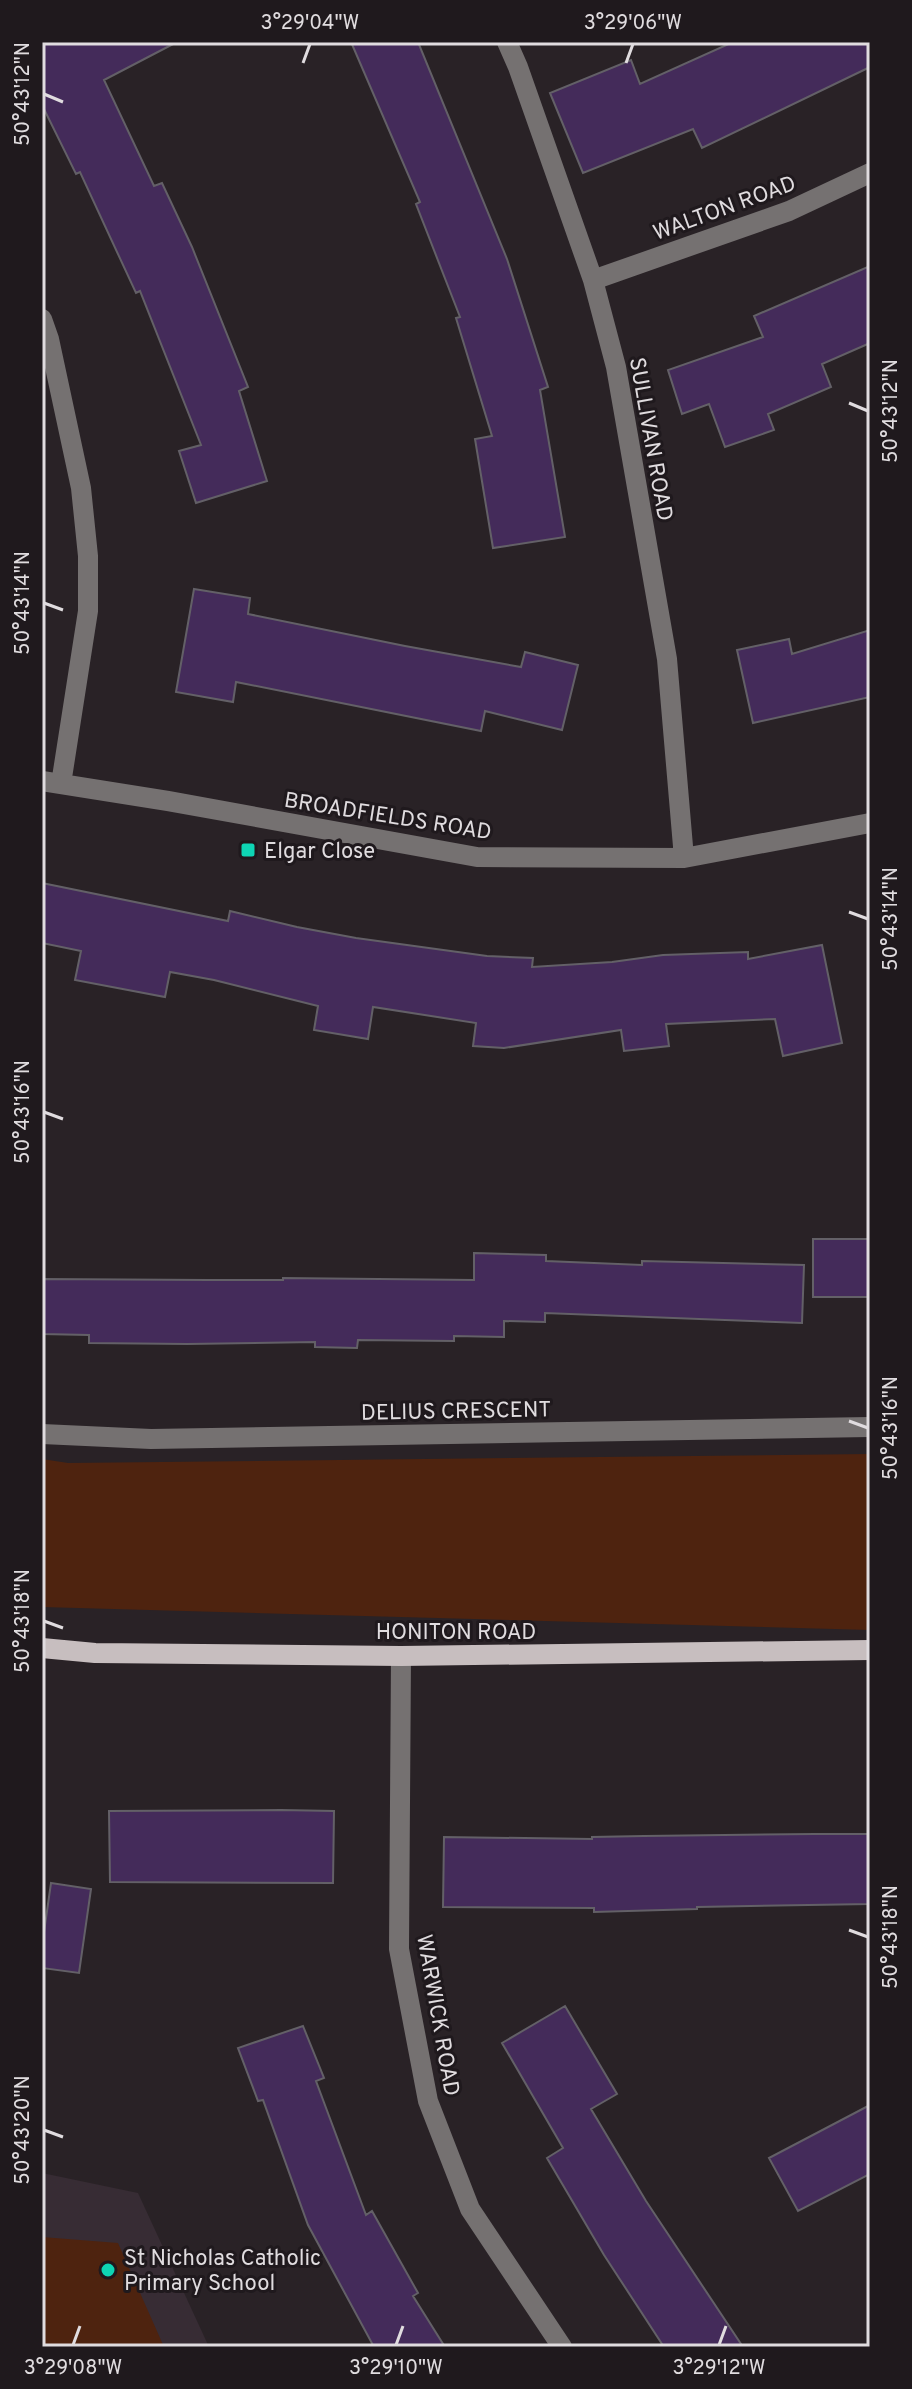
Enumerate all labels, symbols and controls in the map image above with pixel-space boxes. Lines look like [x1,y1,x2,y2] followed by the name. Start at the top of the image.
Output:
[261,11,359,37] text: 3°29'04"W
[584,11,682,37] text: 3°29'06"W
[11,42,37,146] text: 50°43'12"N
[650,171,800,248] street label: WALTON ROAD
[622,355,677,523] street label: SULLIVAN ROAD
[879,359,905,463] text: 50°43'12"N
[11,551,37,655] text: 50°43'14"N
[282,788,493,847] street label: BROADFIELDS ROAD
[264,839,375,866] place label: Elgar Close
[239,841,257,859] marker: Elgar Close
[879,867,905,971] text: 50°43'14"N
[11,1060,37,1164] text: 50°43'16"N
[879,1376,905,1480] text: 50°43'16"N
[361,1397,551,1428] street label: DELIUS CRESCENT
[11,1569,37,1673] text: 50°43'18"N
[376,1620,536,1647] street label: HONITON ROAD
[879,1885,905,1989] text: 50°43'18"N
[409,1932,464,2098] street label: WARWICK ROAD
[11,2075,37,2185] text: 50°43'20"N
[124,2246,321,2298] place label: St Nicholas Catholic Primary School
[99,2261,117,2279] marker: St Nicholas Catholic Primary School
[24,2356,122,2382] text: 3°29'08"W
[349,2356,443,2382] text: 3°29'10"W
[672,2356,766,2382] text: 3°29'12"W

